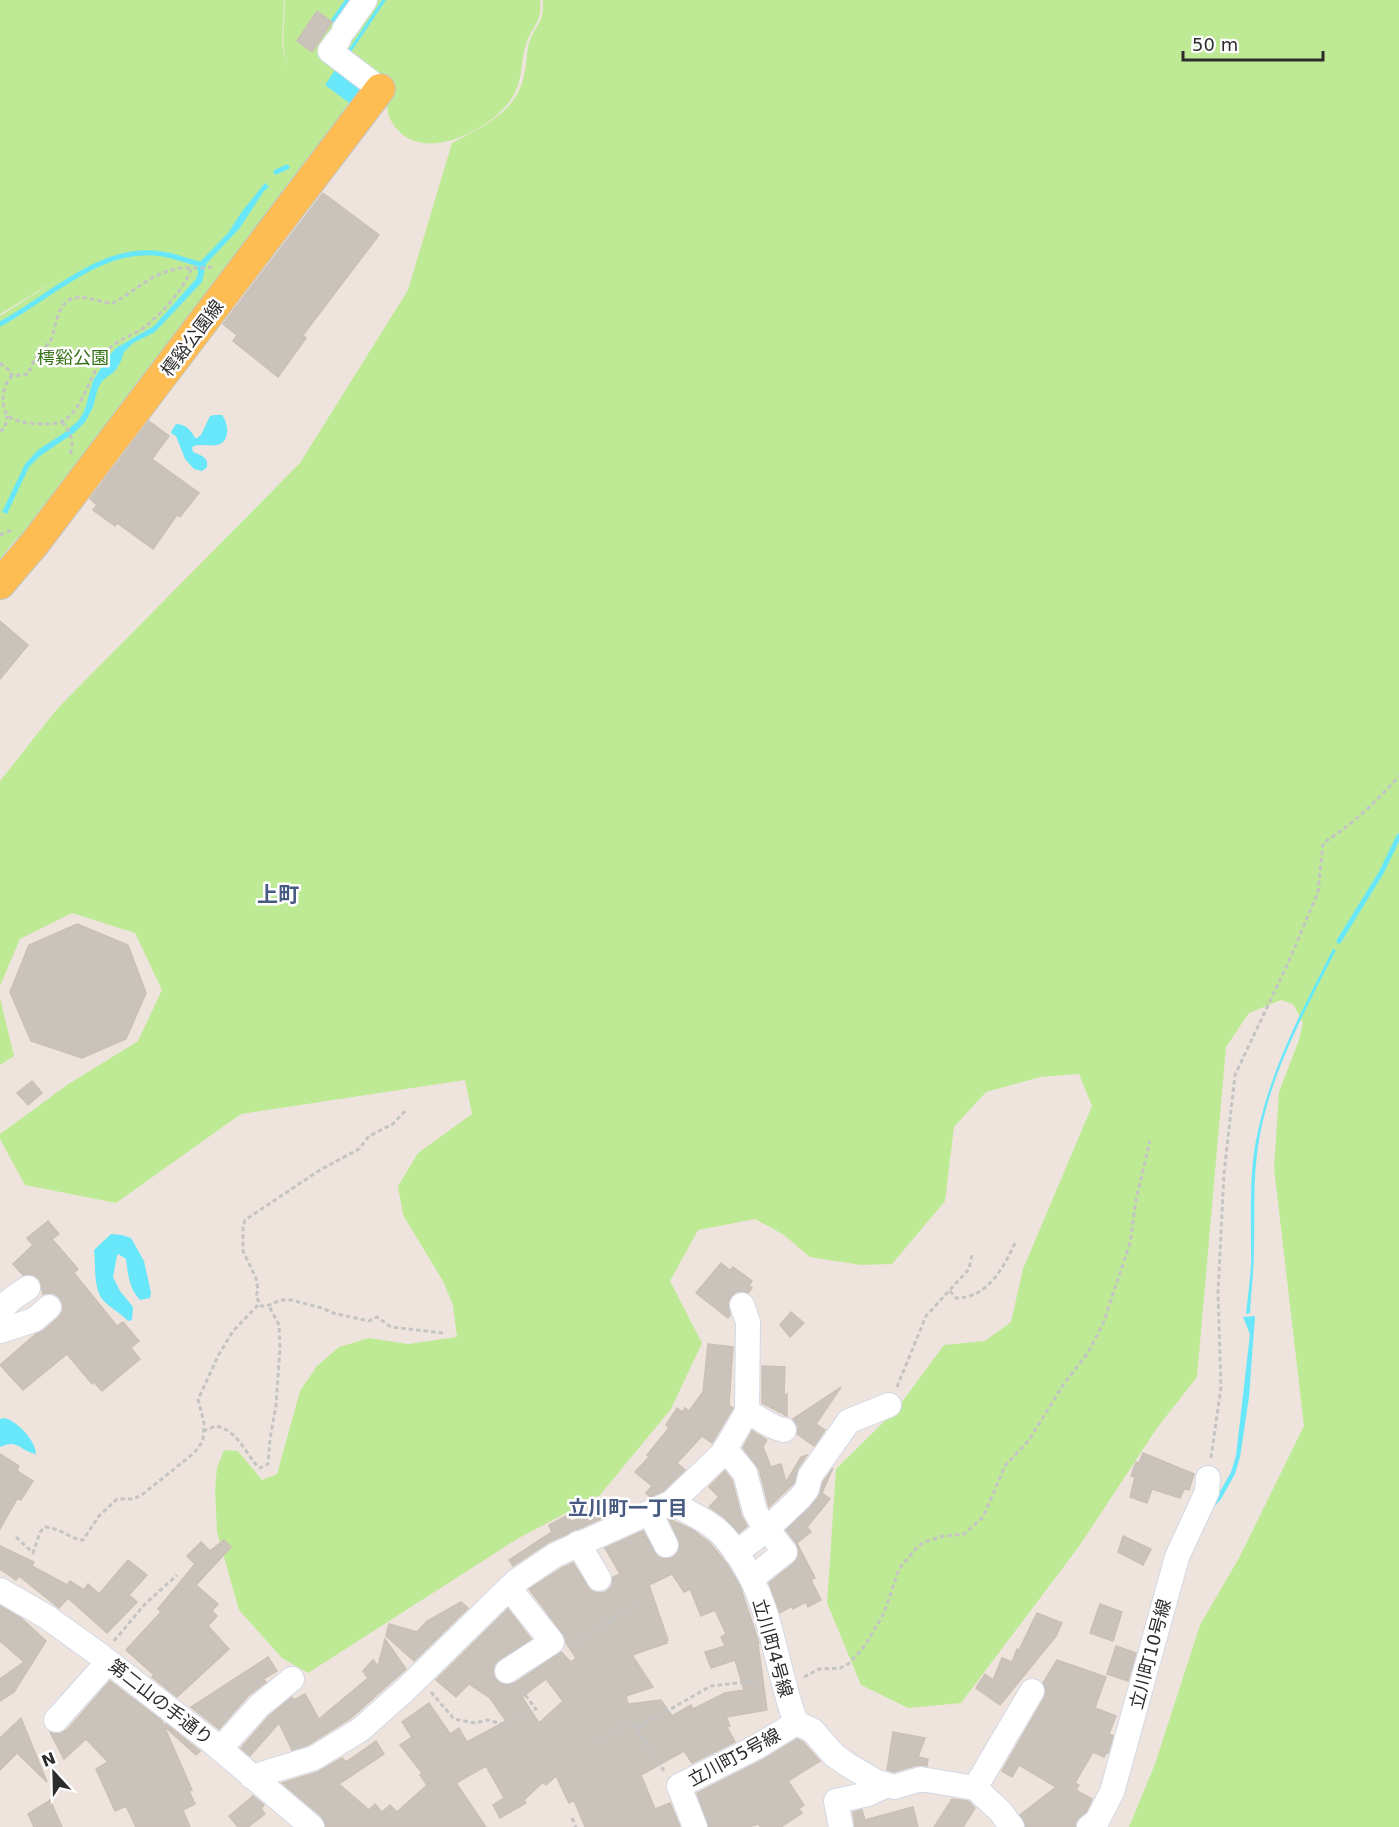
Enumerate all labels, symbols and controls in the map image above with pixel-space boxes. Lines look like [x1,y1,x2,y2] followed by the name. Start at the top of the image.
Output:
[1183,24,1322,62] scale bar
[1192,34,1238,55] text: 50 m
[157,296,227,380] street label: 樗谿公園線
[37,347,109,368] park label: 樗谿公園
[257,883,299,907] district label: 上町
[568,1496,688,1520] district label: 立川町一丁目
[749,1596,797,1700] street label: 立川町4号線
[1125,1597,1175,1711] street label: 立川町10号線
[105,1655,217,1749] street label: 第二山の手通り
[684,1724,784,1790] street label: 立川町5号線
[24,1743,84,1803] north arrow
[39,1748,58,1771] text: N

